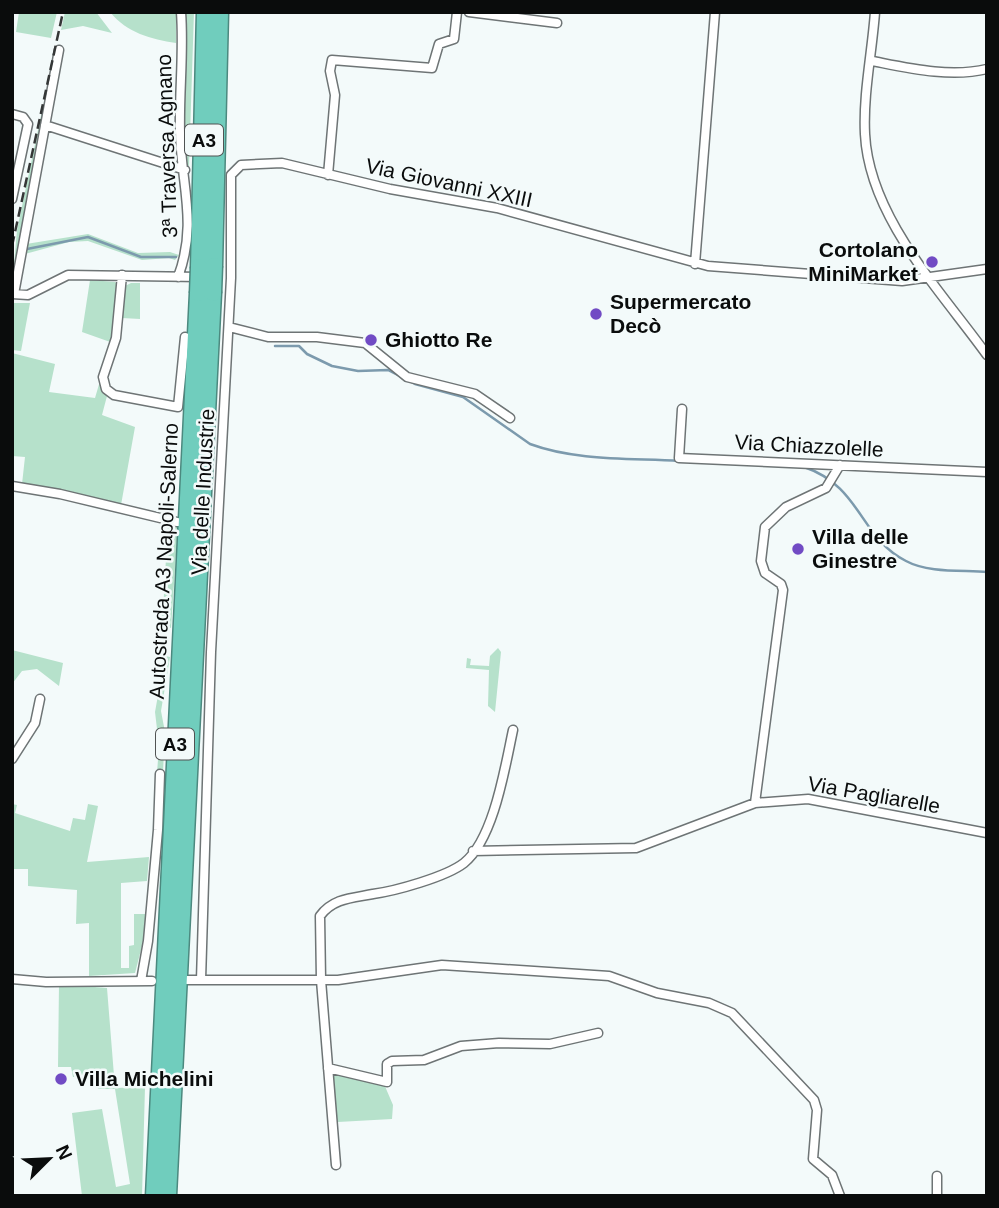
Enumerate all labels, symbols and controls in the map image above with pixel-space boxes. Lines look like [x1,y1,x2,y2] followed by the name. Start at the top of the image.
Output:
[152,54,181,238] street label: 3ª Traversa Agnano
[185,124,223,156] road number: A3
[364,154,535,211] street label: Via Giovanni XXIII
[808,238,918,285] place label: Cortolano MiniMarket
[924,254,940,270] marker: Cortolano MiniMarket
[610,290,751,337] place label: Supermercato Decò
[588,306,604,322] marker: Supermercato Decò
[385,328,492,351] place label: Ghiotto Re
[363,332,379,348] marker: Ghiotto Re
[187,408,218,576] street label: Via delle Industrie
[145,422,182,700] street label: Autostrada A3 Napoli-Salerno
[734,430,884,461] street label: Via Chiazzolelle
[812,525,909,572] place label: Villa delle Ginestre
[790,541,806,557] marker: Villa delle Ginestre
[156,729,194,760] road number: A3
[806,772,942,817] street label: Via Pagliarelle
[75,1067,214,1090] place label: Villa Michelini
[53,1071,69,1087] marker: Villa Michelini
[14,1124,84,1194] north arrow
[52,1142,76,1163] text: N

